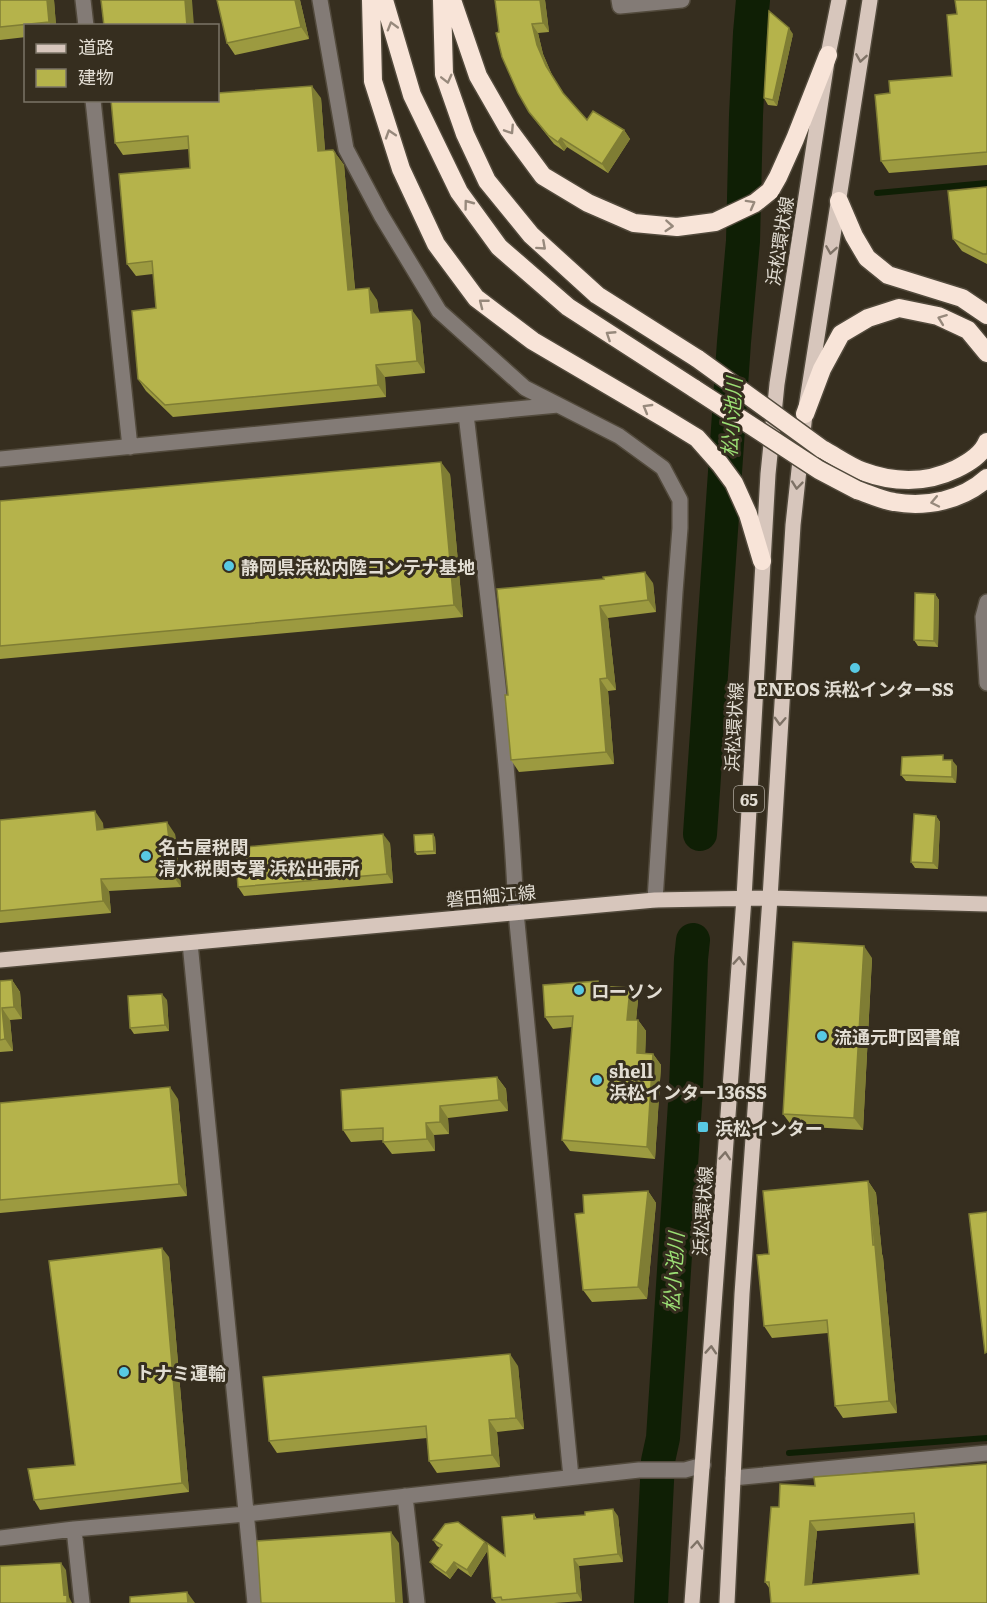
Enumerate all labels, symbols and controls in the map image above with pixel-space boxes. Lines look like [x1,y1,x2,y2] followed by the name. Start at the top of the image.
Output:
[387,21,399,32] one-way arrow
[24,24,219,102] legend
[78,33,114,60] text: 道路
[856,53,868,62] one-way arrow
[78,63,114,90] text: 建物
[439,74,452,84] one-way arrow
[502,123,513,134] one-way arrow
[385,129,397,140] one-way arrow
[759,194,799,288] street label: 浜松環状線
[464,200,475,211] one-way arrow
[745,200,755,211] one-way arrow
[665,219,674,232] one-way arrow
[535,239,546,250] one-way arrow
[826,246,838,255] one-way arrow
[479,300,490,311] one-way arrow
[937,314,948,326] one-way arrow
[606,331,617,342] one-way arrow
[712,374,748,458] water label: 松小池川
[643,403,653,415] one-way arrow
[792,480,804,490] one-way arrow
[930,495,940,508] one-way arrow
[241,553,475,580] place label: 静岡県浜松内陸コンテナ基地
[222,559,236,573] marker: 静岡県浜松内陸コンテナ基地
[848,661,862,675] marker: ENEOS 浜松インターSS
[756,675,954,702] place label: ENEOS 浜松インターSS
[717,681,749,773] street label: 浜松環状線
[774,717,787,726] one-way arrow
[734,786,764,812] road number: 65
[158,833,360,881] place label: 名古屋税関 清水税関支署 浜松出張所
[139,849,153,863] marker: 名古屋税関 清水税関支署 浜松出張所
[445,878,537,912] street label: 磐田細江線
[732,957,745,966] one-way arrow
[591,977,663,1004] place label: ローソン
[572,983,586,997] marker: ローソン
[834,1023,960,1050] place label: 流通元町図書館
[815,1029,829,1043] marker: 流通元町図書館
[609,1057,767,1105] place label: shell 浜松インター136SS
[590,1073,604,1087] marker: shell 浜松インター136SS
[715,1114,823,1141] place label: 浜松インター
[696,1120,710,1134] marker: 浜松インター
[718,1151,731,1160] one-way arrow
[685,1165,719,1257] street label: 浜松環状線
[654,1229,690,1313] water label: 松小池川
[704,1346,717,1355] one-way arrow
[136,1359,226,1386] place label: トナミ運輸
[117,1365,131,1379] marker: トナミ運輸
[690,1540,703,1549] one-way arrow

